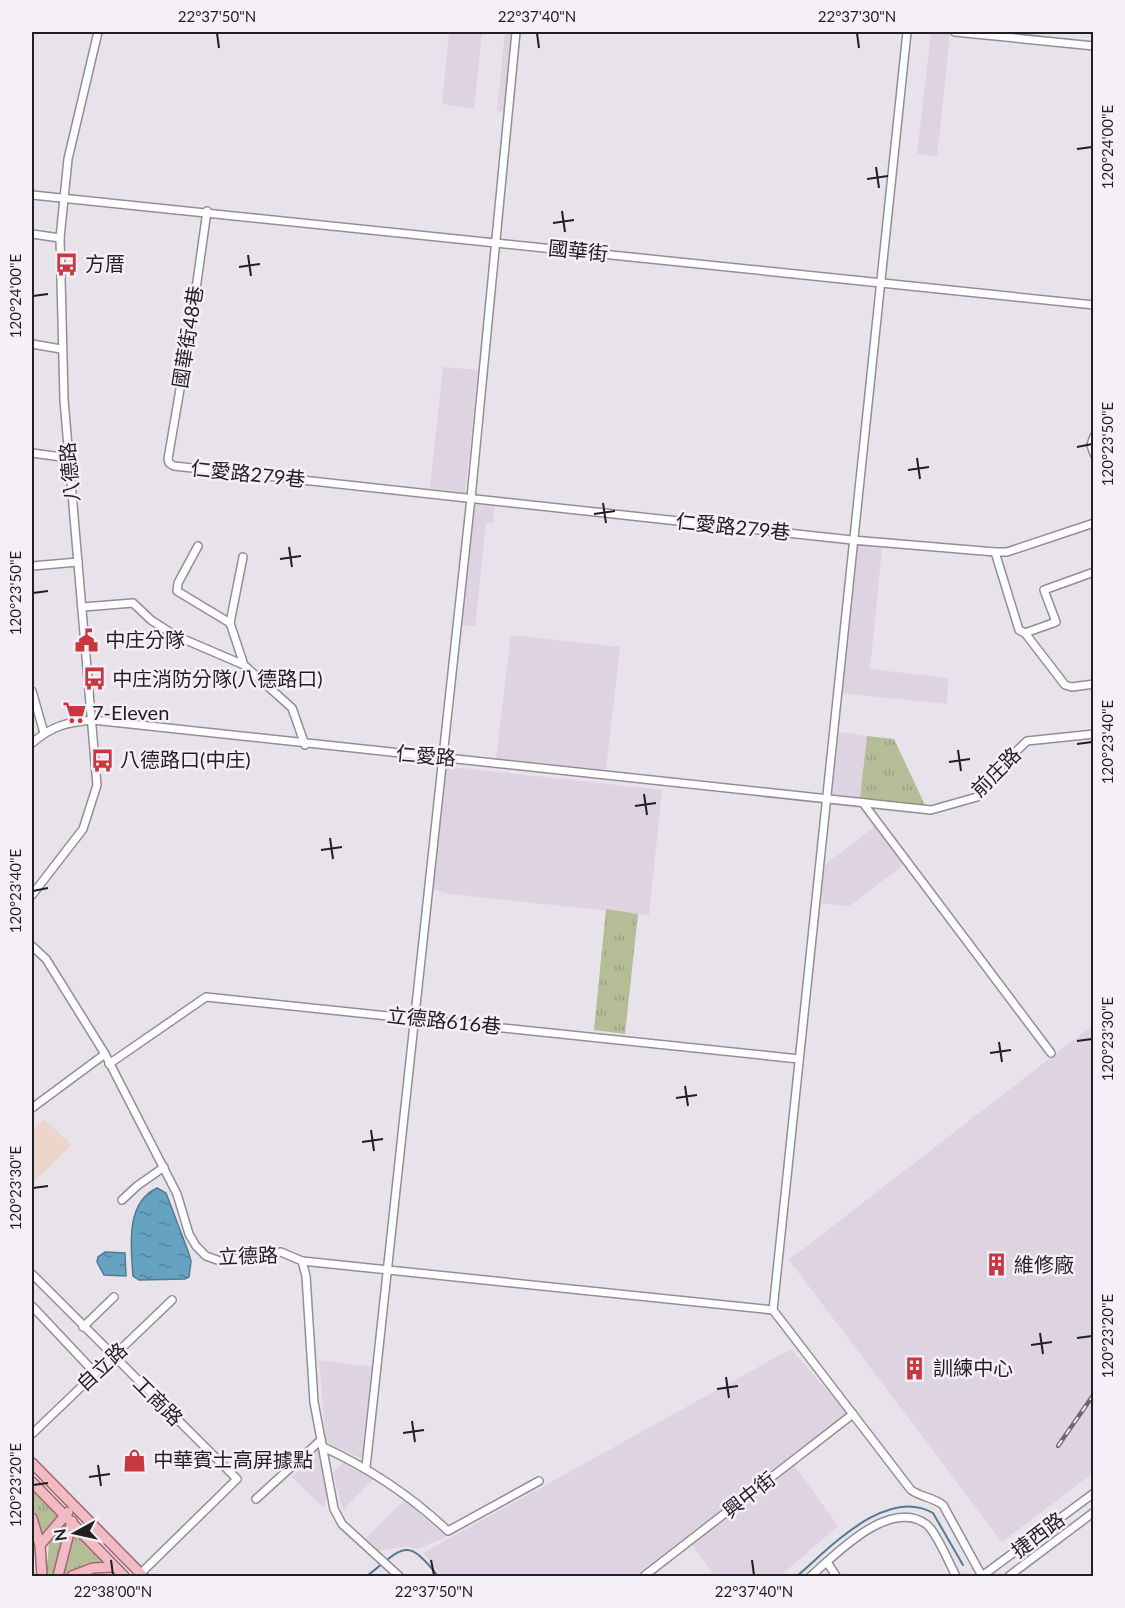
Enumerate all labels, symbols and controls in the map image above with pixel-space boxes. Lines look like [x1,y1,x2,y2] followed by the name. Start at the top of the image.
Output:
[178,7,256,25] text: 22°37'50"N
[498,7,576,25] text: 22°37'40"N
[818,7,896,25] text: 22°37'30"N
[1098,105,1116,189] text: 120°24'00"E
[547,235,609,265] street label: 國華街
[54,251,80,277] bus stop icon: 方厝
[85,251,125,275] place label: 方厝
[6,254,24,338] text: 120°24'00"E
[167,284,207,390] street label: 國華街48巷
[1098,402,1116,486] text: 120°23'50"E
[54,441,84,503] street label: 八德路
[190,455,306,491] street label: 仁愛路279巷
[675,508,791,544] street label: 仁愛路279巷
[6,551,24,635] text: 120°23'50"E
[74,627,100,653] public building icon: 中庄分隊
[105,627,185,651] place label: 中庄分隊
[81,666,107,692] bus stop icon: 中庄消防分隊(八德路口)
[112,666,323,690] place label: 中庄消防分隊(八德路口)
[61,700,87,726] supermarket icon: 7-Eleven
[92,700,169,724] place label: 7-Eleven
[1098,700,1116,784] text: 120°23'40"E
[395,740,457,770] street label: 仁愛路
[966,742,1025,801] street label: 前庄路
[89,747,115,773] bus stop icon: 八德路口(中庄)
[120,747,251,771] place label: 八德路口(中庄)
[6,849,24,933] text: 120°23'40"E
[1098,997,1116,1081] text: 120°23'30"E
[386,1002,502,1038] street label: 立德路616巷
[6,1146,24,1230] text: 120°23'30"E
[218,1242,278,1268] street label: 立德路
[983,1252,1009,1278] building icon: 維修廠
[1014,1252,1074,1276] place label: 維修廠
[1098,1294,1116,1378] text: 120°23'20"E
[71,1337,131,1396] street label: 自立路
[902,1355,928,1381] building icon: 訓練中心
[933,1355,1013,1379] place label: 訓練中心
[129,1371,188,1430] street label: 工商路
[6,1443,24,1527] text: 120°23'20"E
[122,1447,148,1473] shop icon: 中華賓士高屏據點
[153,1447,313,1471] place label: 中華賓士高屏據點
[717,1466,779,1522] street label: 興中街
[45,1503,105,1563] north arrow
[1006,1507,1069,1562] street label: 捷西路
[49,1528,70,1543] text: N
[74,1582,152,1600] text: 22°38'00"N
[395,1582,473,1600] text: 22°37'50"N
[715,1582,793,1600] text: 22°37'40"N

